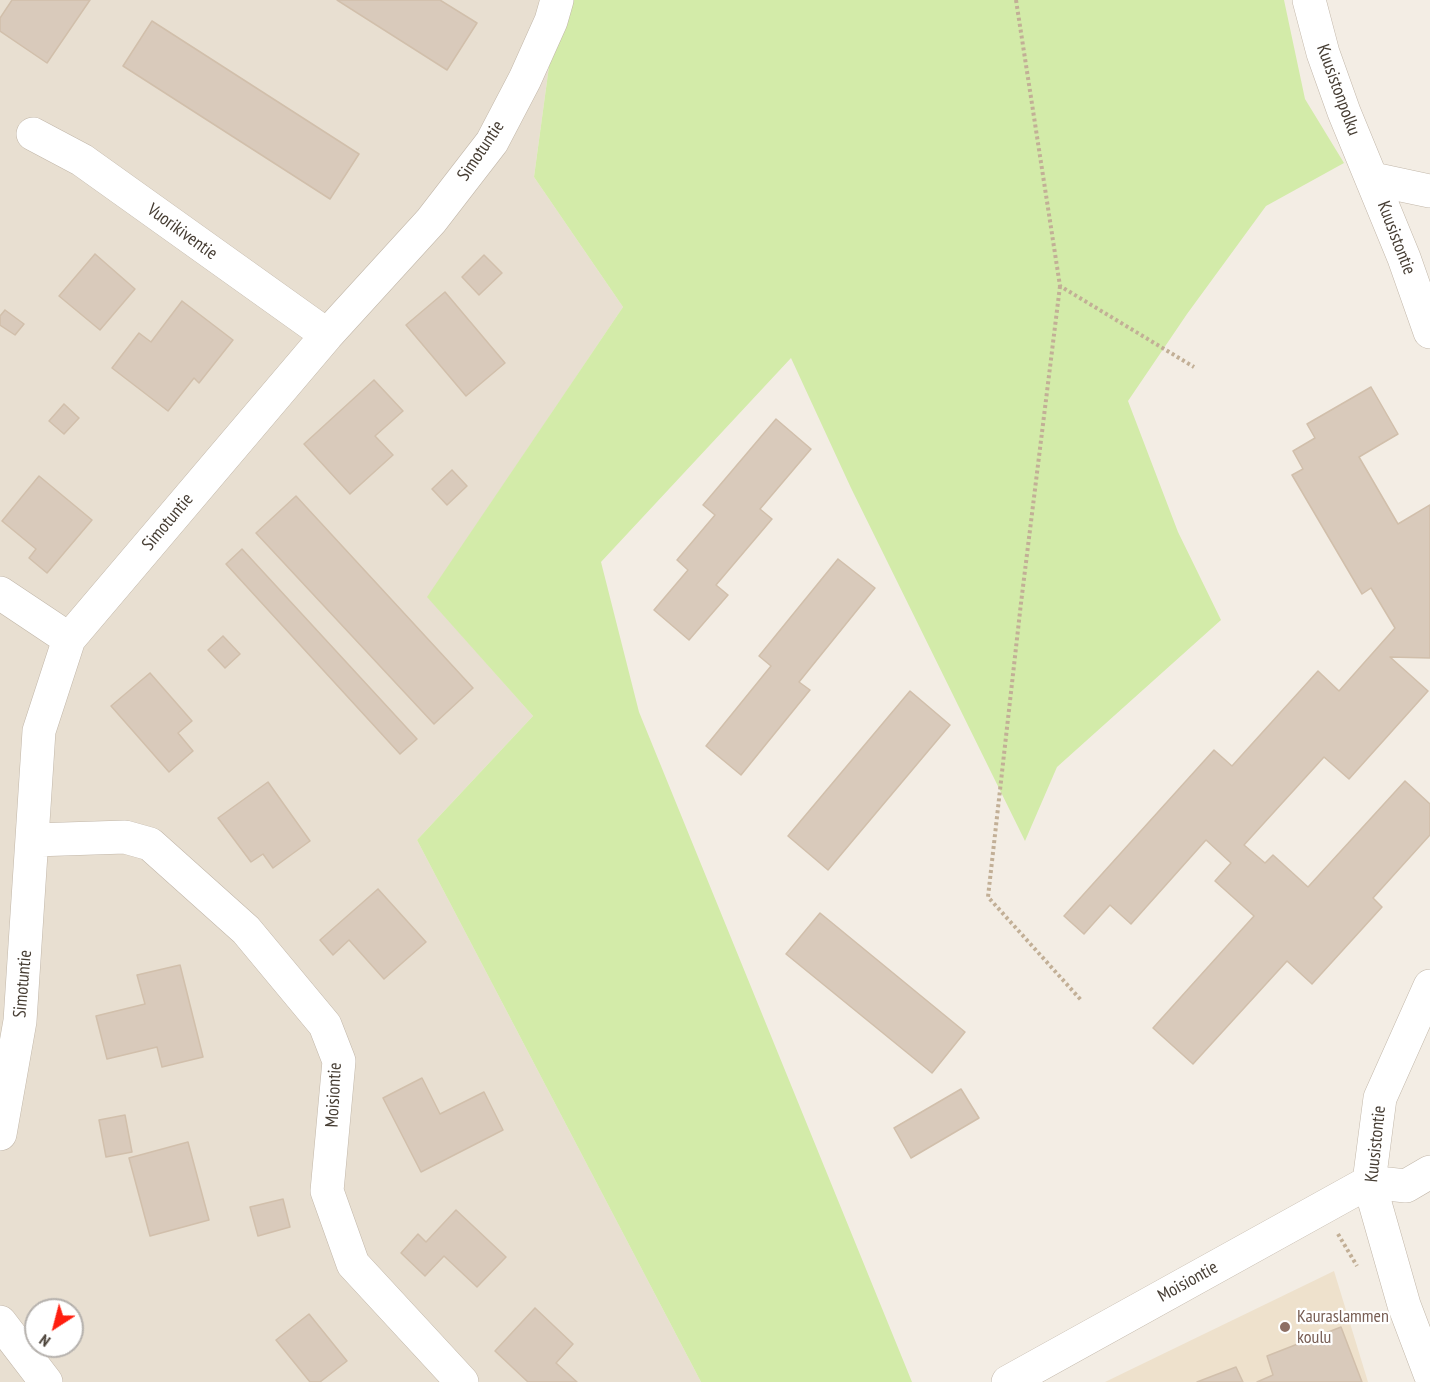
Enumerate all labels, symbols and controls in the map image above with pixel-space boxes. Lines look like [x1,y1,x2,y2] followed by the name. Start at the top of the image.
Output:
[1312,42,1364,138] street label: Kuusistonpolku
[453,117,509,185] street label: Simotuntie
[1372,198,1420,278] street label: Kuusistontie
[143,199,221,265] street label: Vuorikiventie
[138,489,198,555] street label: Simotuntie
[9,949,37,1019] street label: Simotuntie
[322,1062,346,1128] street label: Moisiontie
[1361,1105,1391,1183] street label: Kuusistontie
[1154,1257,1222,1307] street label: Moisiontie
[24,1298,84,1358] north arrow
[1297,1306,1389,1348] place label: Kauraslammen koulu
[1278,1320,1292,1334] marker: Kauraslammen koulu
[35,1330,54,1352] text: N

